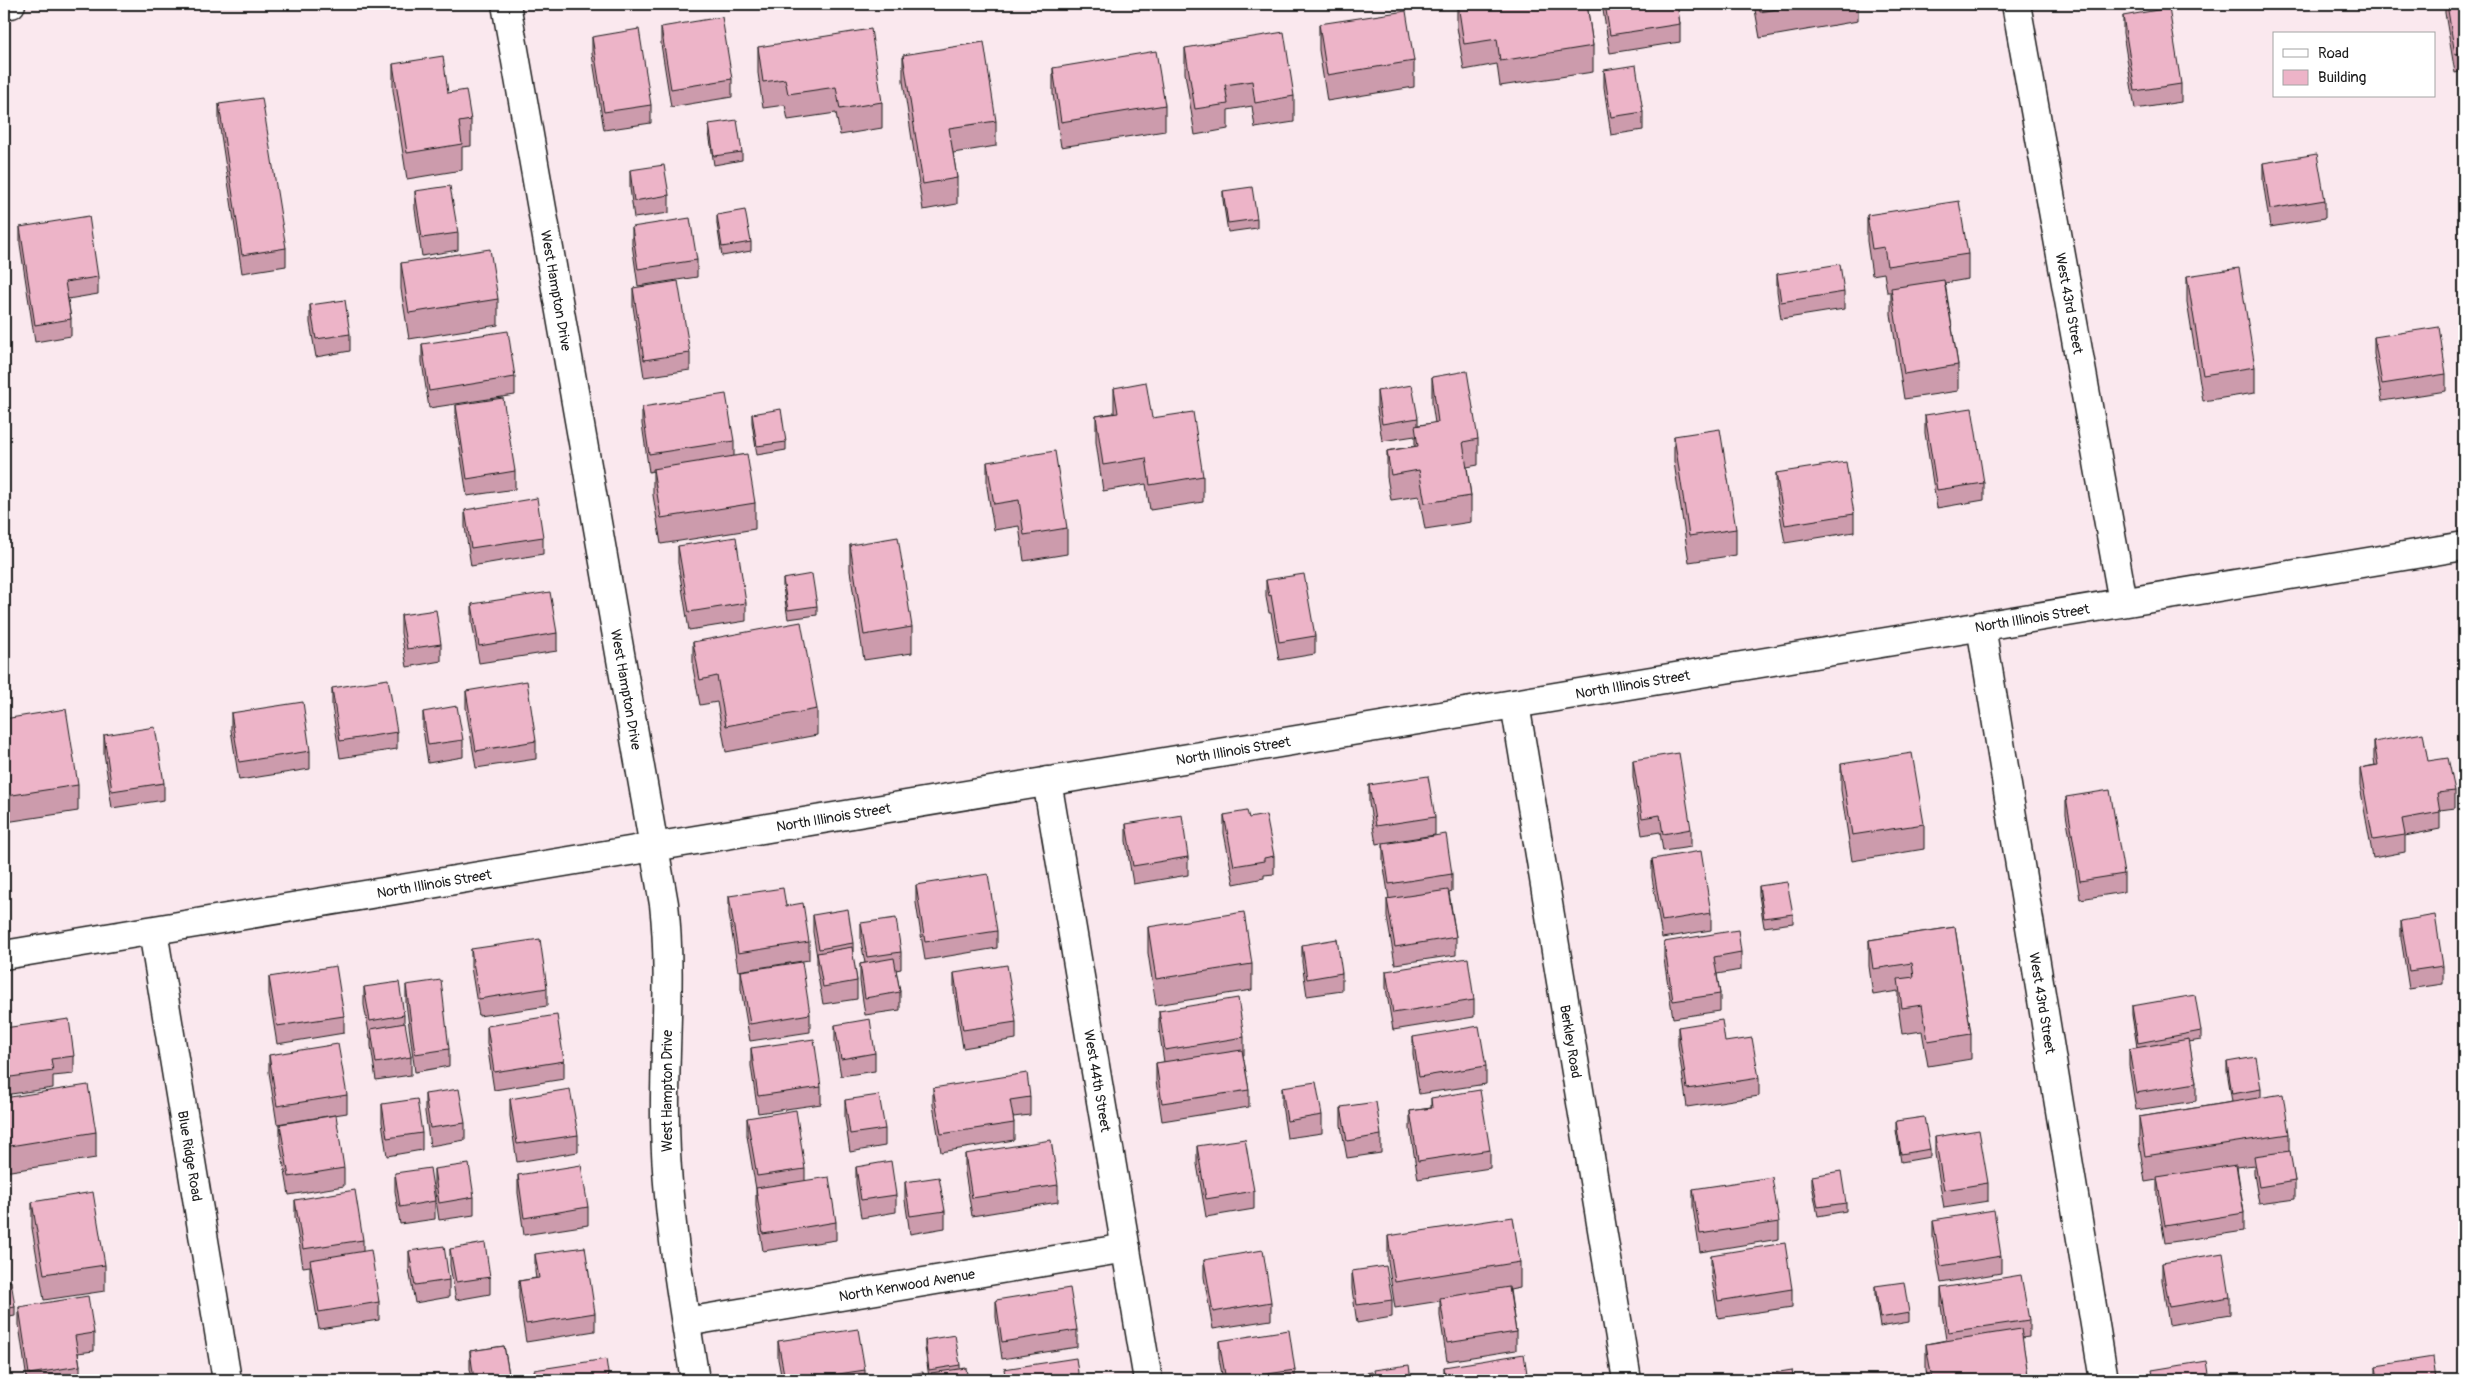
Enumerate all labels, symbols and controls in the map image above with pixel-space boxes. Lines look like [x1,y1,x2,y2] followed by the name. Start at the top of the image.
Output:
[2273,32,2436,98] legend
[2318,44,2349,63] text: Road
[2318,68,2366,87] text: Building
[537,229,575,352] street label: West Hampton Drive
[2052,251,2087,356] street label: West 43rd Street
[1974,600,2091,636] street label: North Illinois Street
[607,628,645,751] street label: West Hampton Drive
[1574,667,1692,703] street label: North Illinois Street
[1175,733,1292,769] street label: North Illinois Street
[775,800,893,835] street label: North Illinois Street
[376,866,493,902] street label: North Illinois Street
[2025,951,2059,1055] street label: West 43rd Street
[1556,1004,1585,1079] street label: Berkley Road
[1080,1028,1114,1134] street label: West 44th Street
[659,1030,676,1152] street label: West Hampton Drive
[174,1109,205,1203] street label: Blue Ridge Road
[838,1266,976,1305] street label: North Kenwood Avenue

